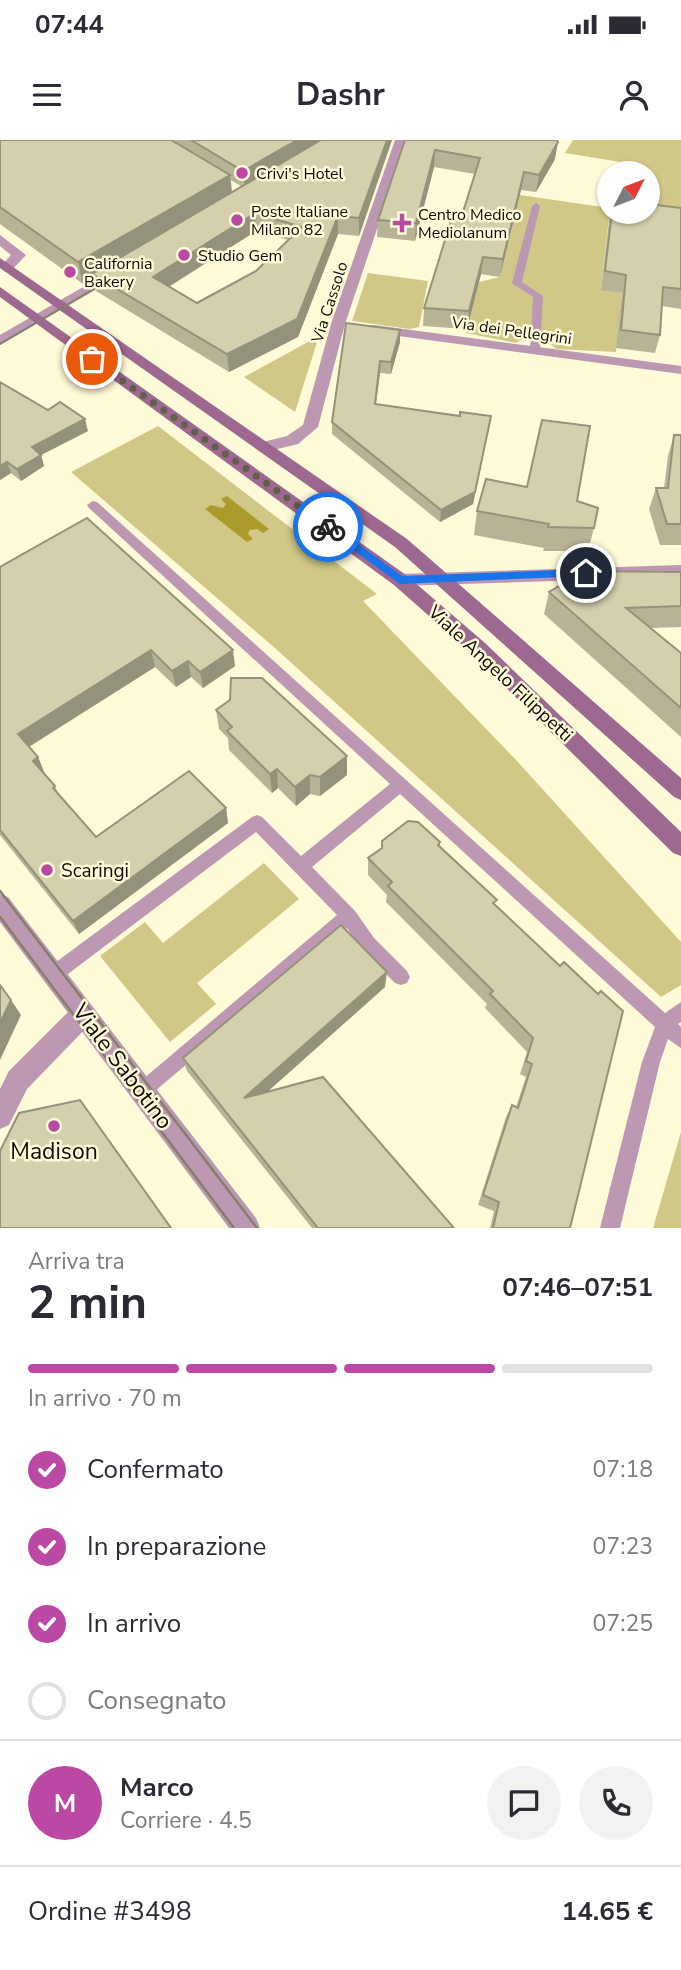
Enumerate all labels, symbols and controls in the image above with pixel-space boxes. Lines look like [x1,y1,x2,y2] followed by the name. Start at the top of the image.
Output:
[35,7,104,42] text: 07:44
[296,73,385,116] text: Dashr
[28,76,66,114] icon: menu
[615,76,653,114] icon: person
[597,161,660,224] north arrow
[597,161,660,224] map controls
[256,163,344,185] place label: Crivi's Hotel
[234,165,250,181] marker: Crivi's Hotel
[251,201,348,241] place label: Poste Italiane Milano 82
[418,204,522,244] place label: Centro Medico Mediolanum
[229,212,245,228] marker: Poste Italiane Milano 82
[392,213,412,233] marker: Centro Medico Mediolanum
[198,245,282,267] place label: Studio Gem
[176,247,192,263] marker: Studio Gem
[84,253,152,293] place label: California Bakery
[306,259,353,347] street label: Via Cassolo
[62,264,78,280] marker: California Bakery
[450,312,573,350] street label: Via dei Pellegrini
[62,329,122,389] pin
[73,340,111,378] icon: bag
[293,492,363,562] courier
[309,508,347,546] icon: bike
[556,543,616,603] pin
[567,554,605,592] icon: home
[421,599,578,748] street label: Viale Angelo Filippetti
[61,858,129,884] place label: Scaringi
[39,862,55,878] marker: Scaringi
[65,996,180,1135] street label: Viale Sabotino
[46,1118,62,1134] marker: Madison
[10,1136,98,1167] place label: Madison
[28,1246,125,1277] text: Arriva tra
[502,1270,653,1305] text: 07:46–07:51
[28,1271,147,1334] text: 2 min
[28,1383,182,1414] text: In arrivo · 70 m
[28,1451,66,1489] icon: check
[87,1452,224,1487] text: Confermato
[593,1454,653,1485] text: 07:18
[28,1528,66,1566] icon: check
[87,1529,266,1564] text: In preparazione
[593,1531,653,1562] text: 07:23
[28,1605,66,1643] icon: check
[87,1606,181,1641] text: In arrivo
[593,1608,653,1639] text: 07:25
[87,1683,226,1718] text: Consegnato
[487,1766,561,1840] button: chat
[579,1766,653,1840] button: phone
[120,1770,194,1805] text: Marco
[54,1786,76,1821] text: M
[120,1805,252,1836] text: Corriere · 4.5
[28,1894,192,1929] text: Ordine #3498
[562,1894,653,1929] text: 14.65 €

